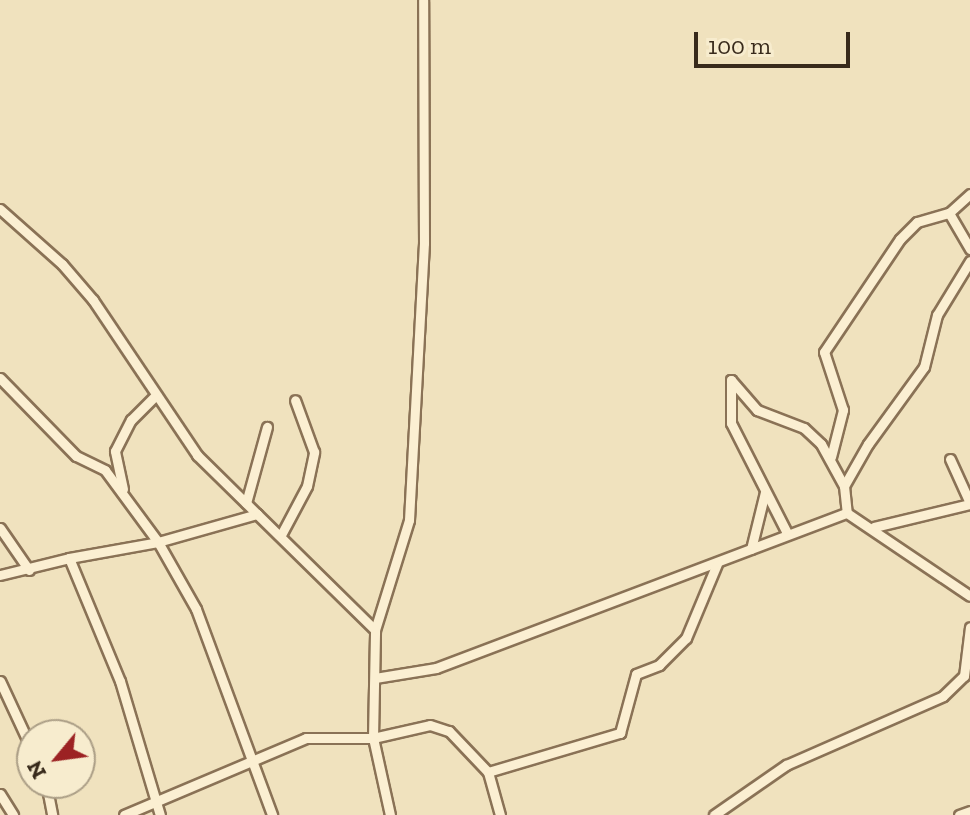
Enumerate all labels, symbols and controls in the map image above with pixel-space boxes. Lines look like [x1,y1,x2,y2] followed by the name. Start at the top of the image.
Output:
[698,16,854,66] scale bar
[708,31,771,60] text: 100 m
[16,719,96,799] north arrow
[20,756,52,784] text: N

